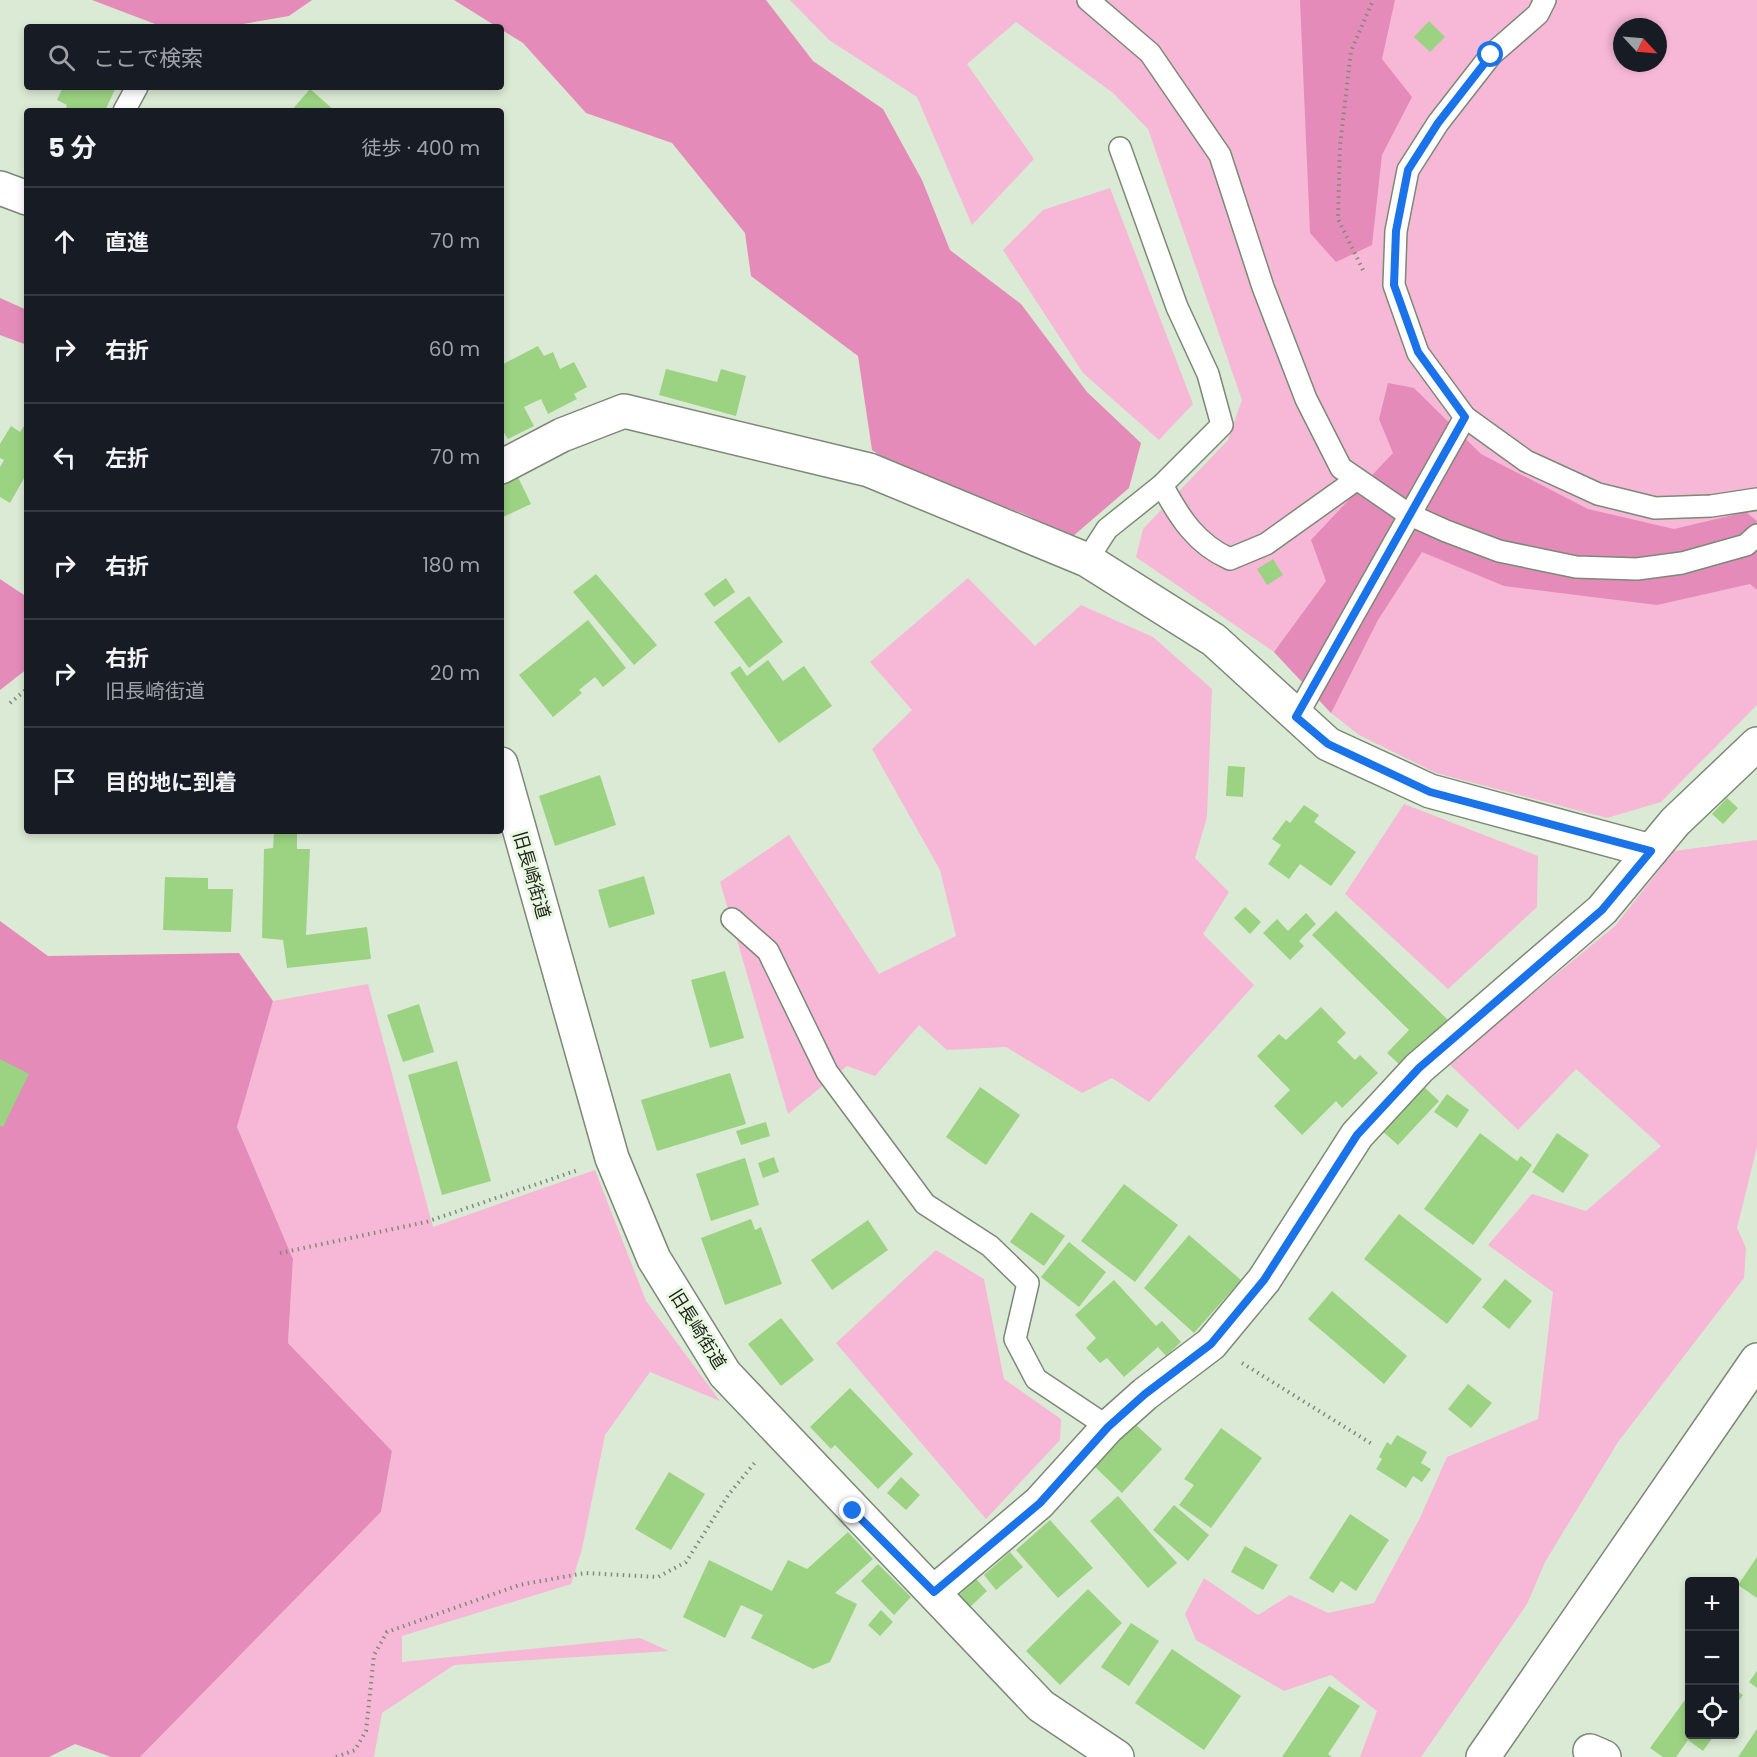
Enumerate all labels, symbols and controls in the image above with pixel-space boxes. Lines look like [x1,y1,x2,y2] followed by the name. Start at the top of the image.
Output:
[1613,18,1667,72] north arrow
[24,24,504,90] search box
[45,41,78,74] icon: search
[1477,41,1503,67] route start
[93,43,203,74] text: ここで検索
[48,130,96,166] text: 5 分
[361,134,480,162] text: 徒歩 · 400 m
[48,225,81,258] icon: ahead
[105,227,149,258] text: 直進
[431,227,480,255] text: 70 m
[48,333,81,366] icon: right
[105,335,149,366] text: 右折
[429,335,480,363] text: 60 m
[48,441,81,474] icon: left
[105,443,149,474] text: 左折
[431,443,480,471] text: 70 m
[48,549,81,582] icon: right
[105,551,149,582] text: 右折
[422,551,480,579] text: 180 m
[105,643,149,674] text: 右折
[48,657,81,690] icon: right
[430,659,480,687] text: 20 m
[105,677,205,705] text: 旧長崎街道
[48,765,81,798] icon: arrive
[105,767,237,798] text: 目的地に到着
[508,828,556,922] street label: 旧長崎街道
[664,1284,732,1374] street label: 旧長崎街道
[839,1497,865,1523] route end
[1685,1577,1739,1739] map controls
[1685,1577,1739,1631] button: +
[1685,1631,1739,1685] button: −
[1685,1685,1739,1739] button: locate

